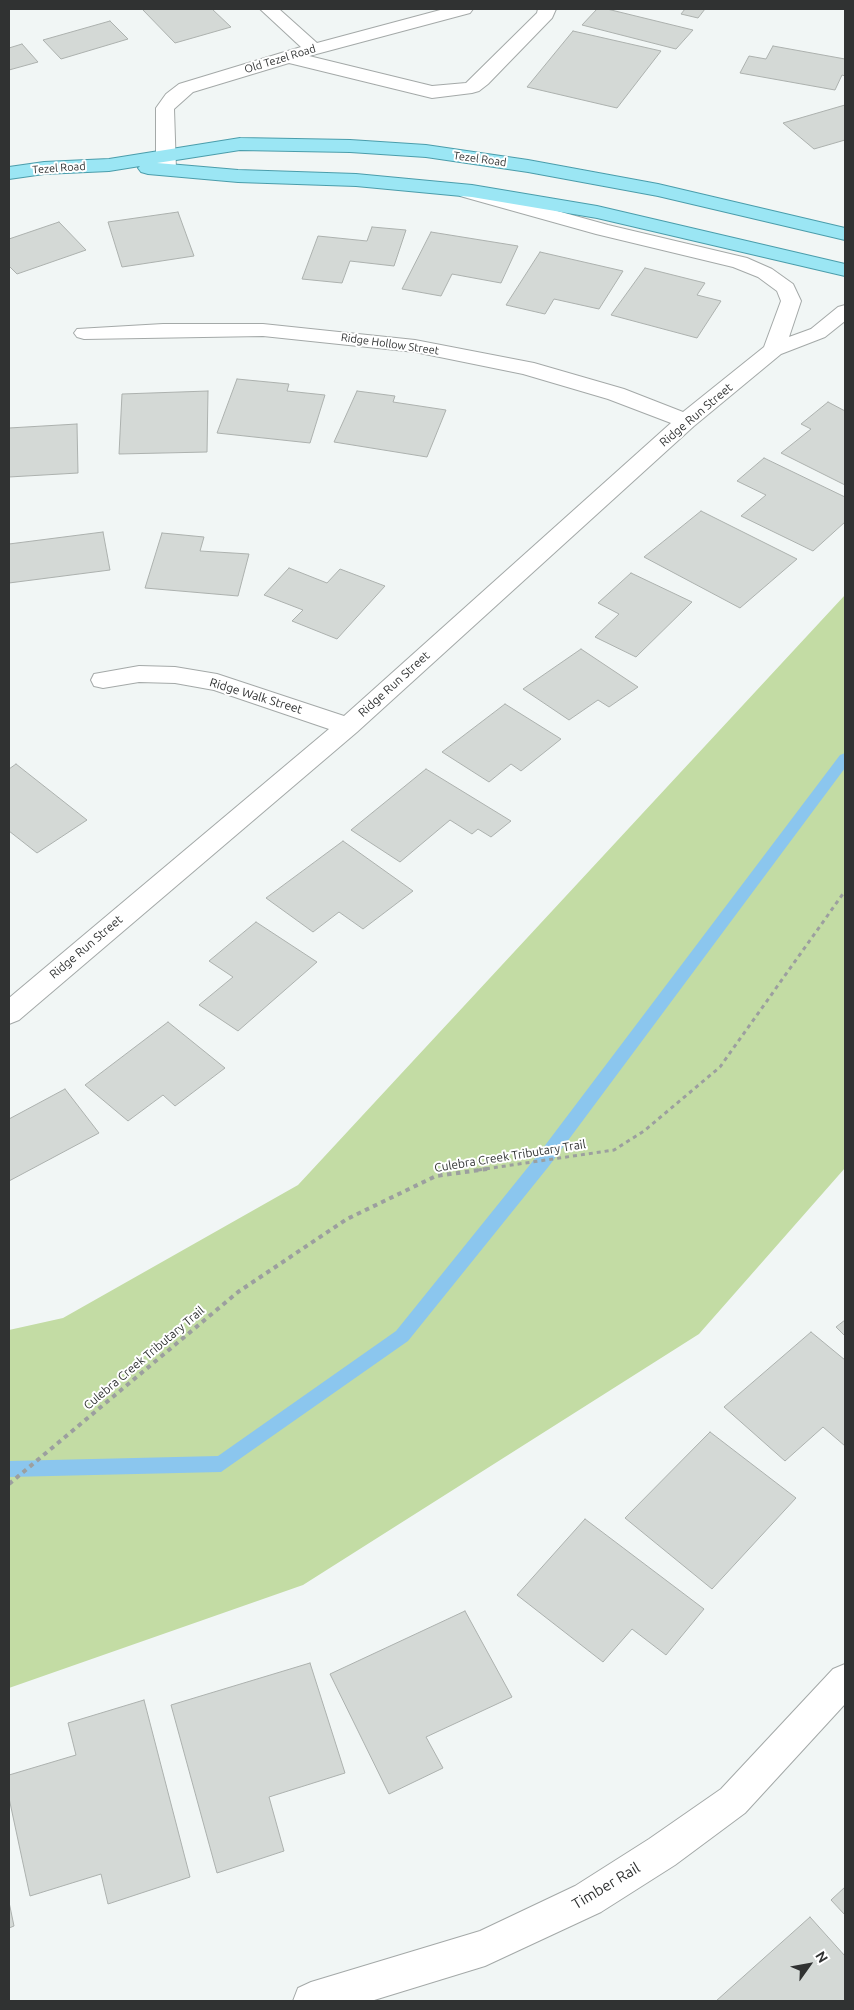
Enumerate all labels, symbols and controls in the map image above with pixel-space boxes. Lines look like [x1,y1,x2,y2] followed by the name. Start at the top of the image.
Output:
[243,42,317,76] street label: Old Tezel Road
[453,149,507,169] street label: Tezel Road
[32,160,86,176] street label: Tezel Road
[340,331,440,357] street label: Ridge Hollow Street
[656,380,736,450] street label: Ridge Run Street
[355,648,433,720] street label: Ridge Run Street
[208,675,304,717] street label: Ridge Walk Street
[46,912,126,982] street label: Ridge Run Street
[433,1137,587,1175] street label: Culebra Creek Tributary Trail
[81,1303,207,1413] street label: Culebra Creek Tributary Trail
[569,1859,643,1913] street label: Timber Rail
[784,1940,834,1990] north arrow
[812,1948,831,1966] text: N

